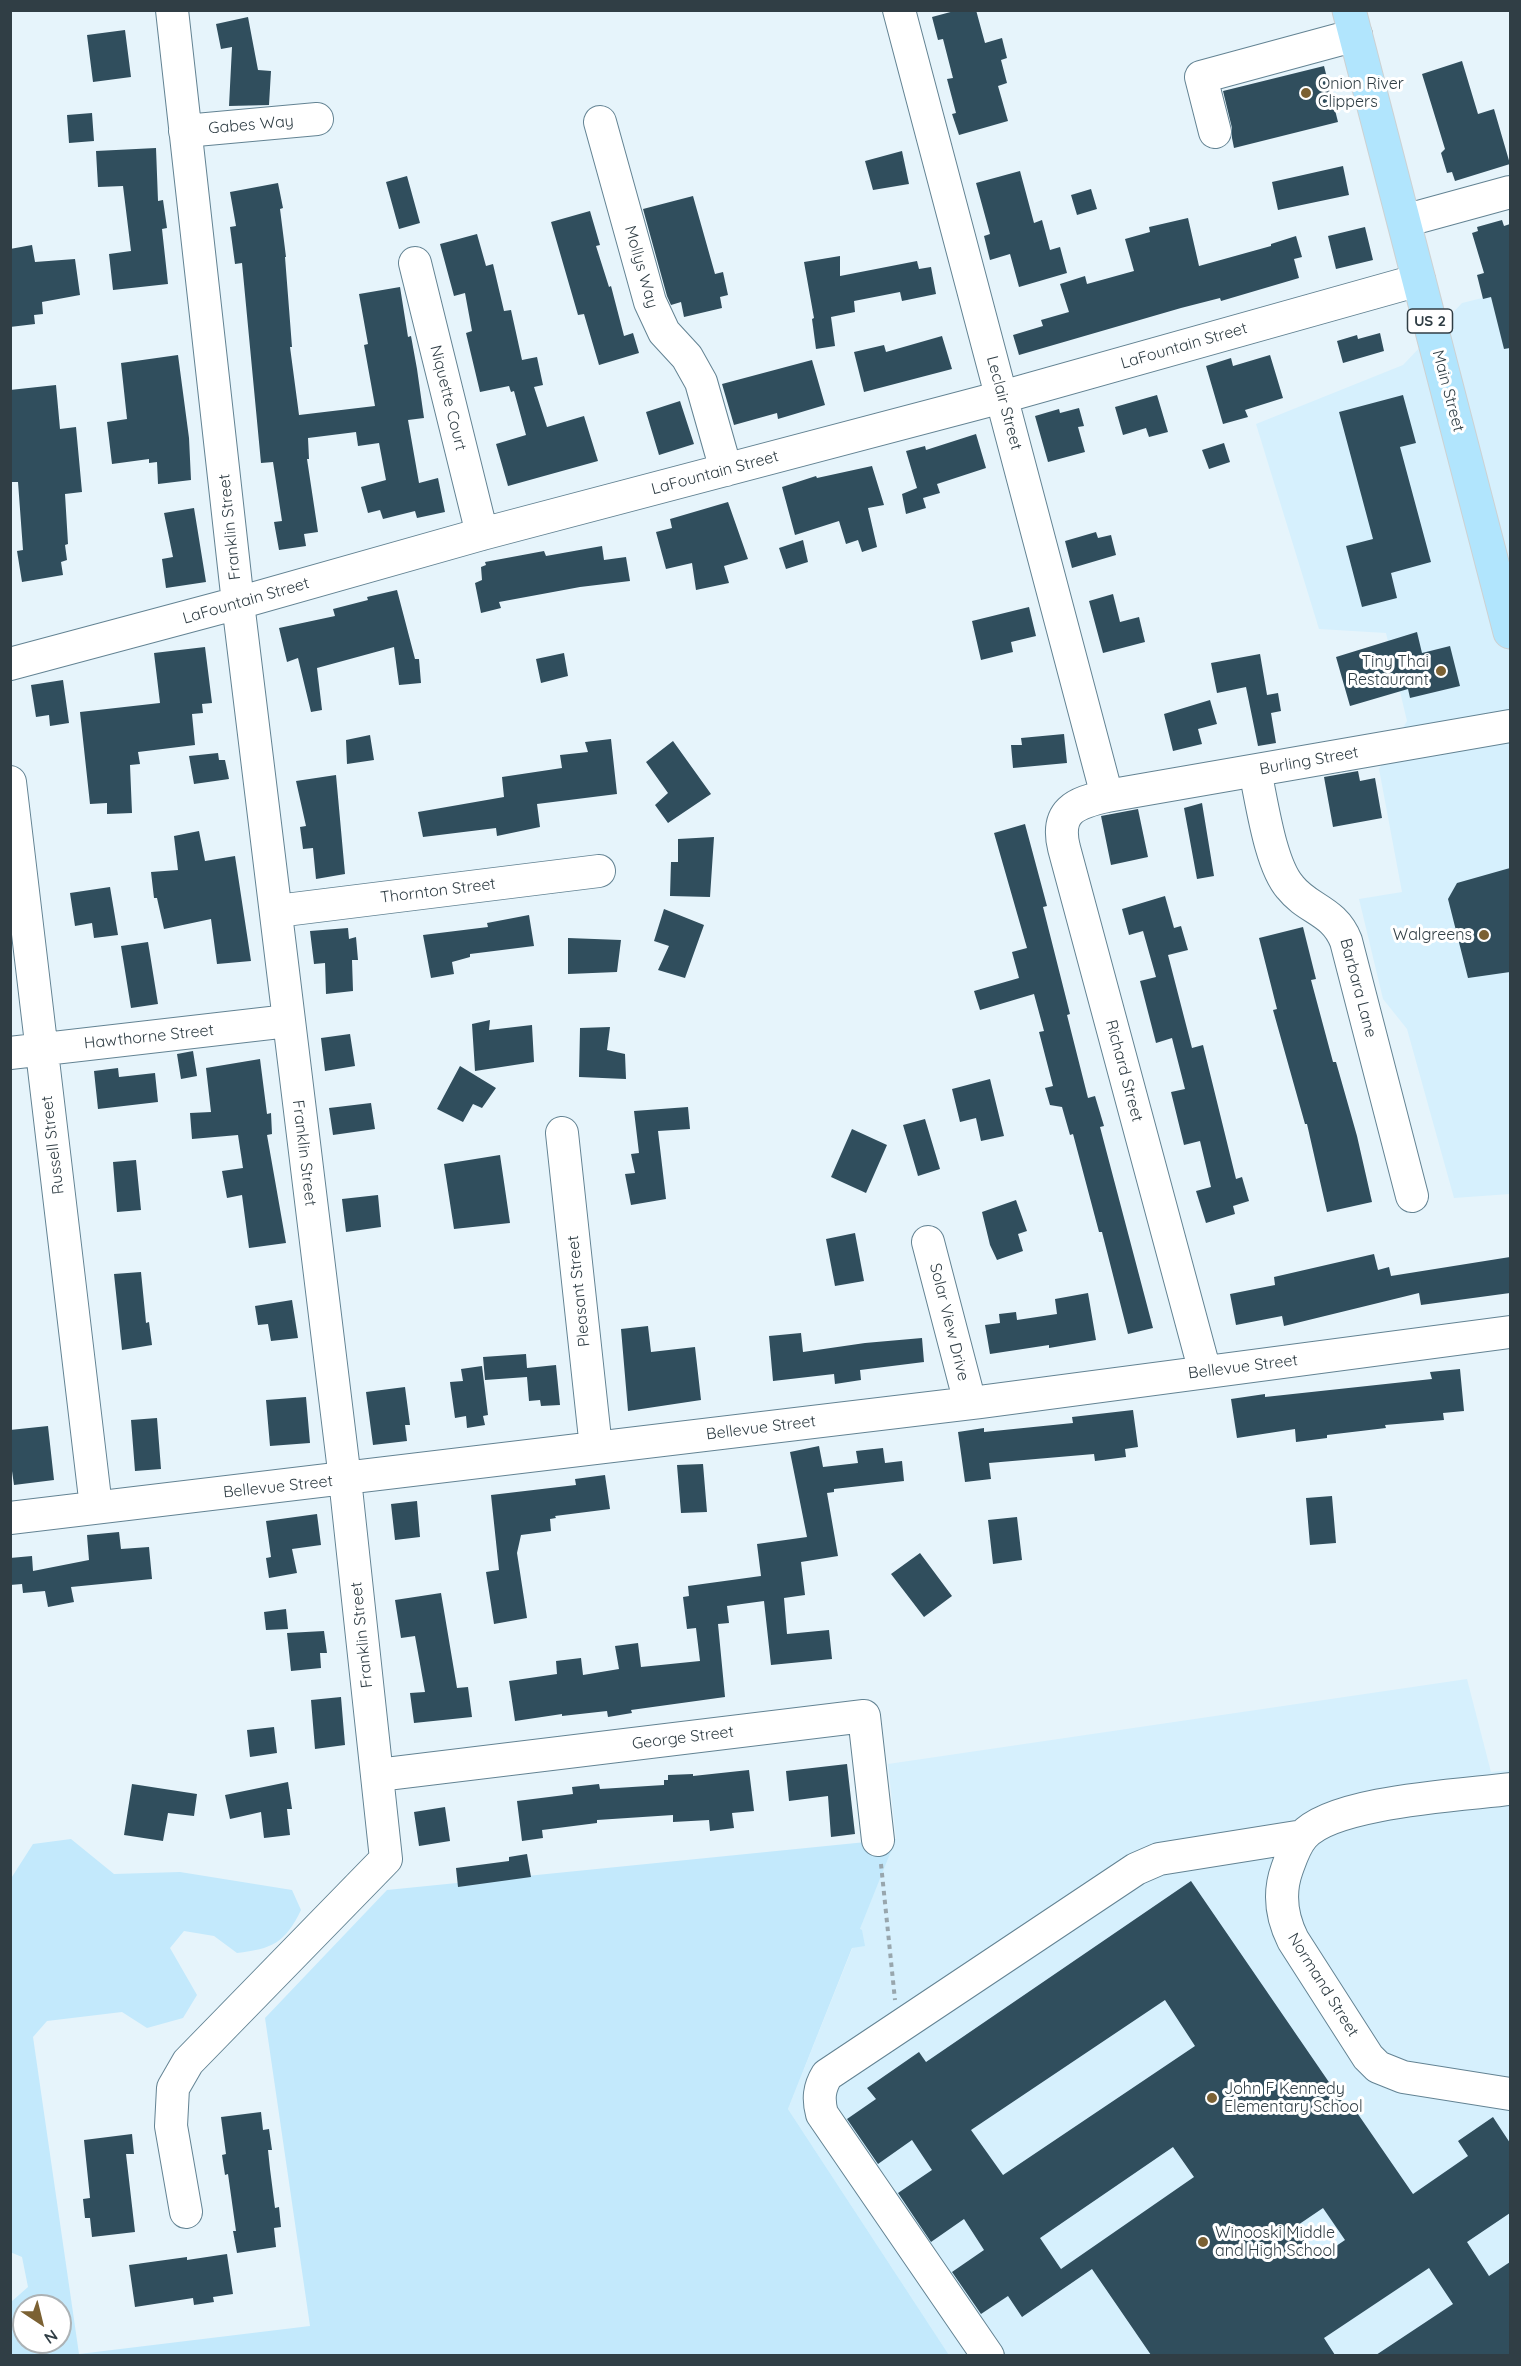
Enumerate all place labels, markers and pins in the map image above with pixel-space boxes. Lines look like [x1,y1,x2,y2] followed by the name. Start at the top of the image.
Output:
[1318,74,1404,112] place label: Onion River Clippers
[1299,86,1313,100] marker: Onion River Clippers
[1347,652,1429,690] place label: Tiny Thai Restaurant
[1434,664,1448,678] marker: Tiny Thai Restaurant
[1393,925,1472,945] place label: Walgreens
[1477,928,1491,942] marker: Walgreens
[1224,2079,1363,2117] place label: John F Kennedy Elementary School
[1205,2091,1219,2105] marker: John F Kennedy Elementary School
[1215,2223,1336,2261] place label: Winooski Middle and High School
[1196,2235,1210,2249] marker: Winooski Middle and High School

